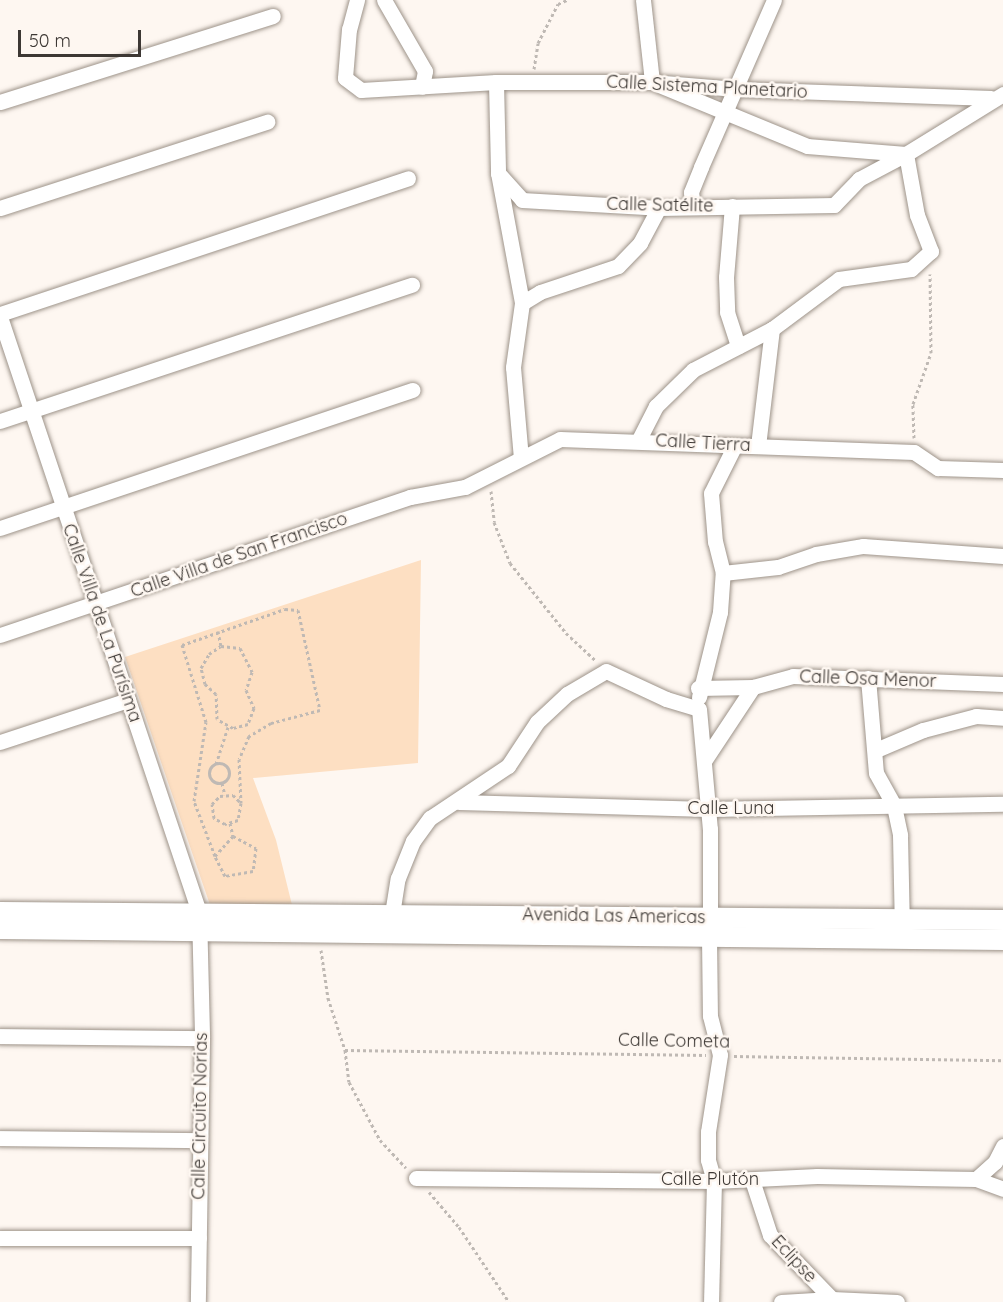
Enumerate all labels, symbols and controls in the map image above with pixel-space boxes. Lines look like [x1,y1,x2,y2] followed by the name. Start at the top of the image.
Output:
[21,18,144,56] scale bar
[29,29,71,52] text: 50 m
[606,71,808,103] street label: Calle Sistema Planetario
[606,193,714,217] street label: Calle Satélite
[655,430,751,456] street label: Calle Tierra
[128,508,350,602] street label: Calle Villa de San Francisco
[58,521,146,725] street label: Calle Villa de La Purísima
[799,666,937,692] street label: Calle Osa Menor
[688,797,774,819] street label: Calle Luna
[522,904,706,928] street label: Avenida Las Americas
[618,1029,730,1053] street label: Calle Cometa
[188,1032,212,1200] street label: Calle Circuito Norias
[661,1168,759,1190] street label: Calle Plutón
[767,1231,821,1287] street label: Eclipse

